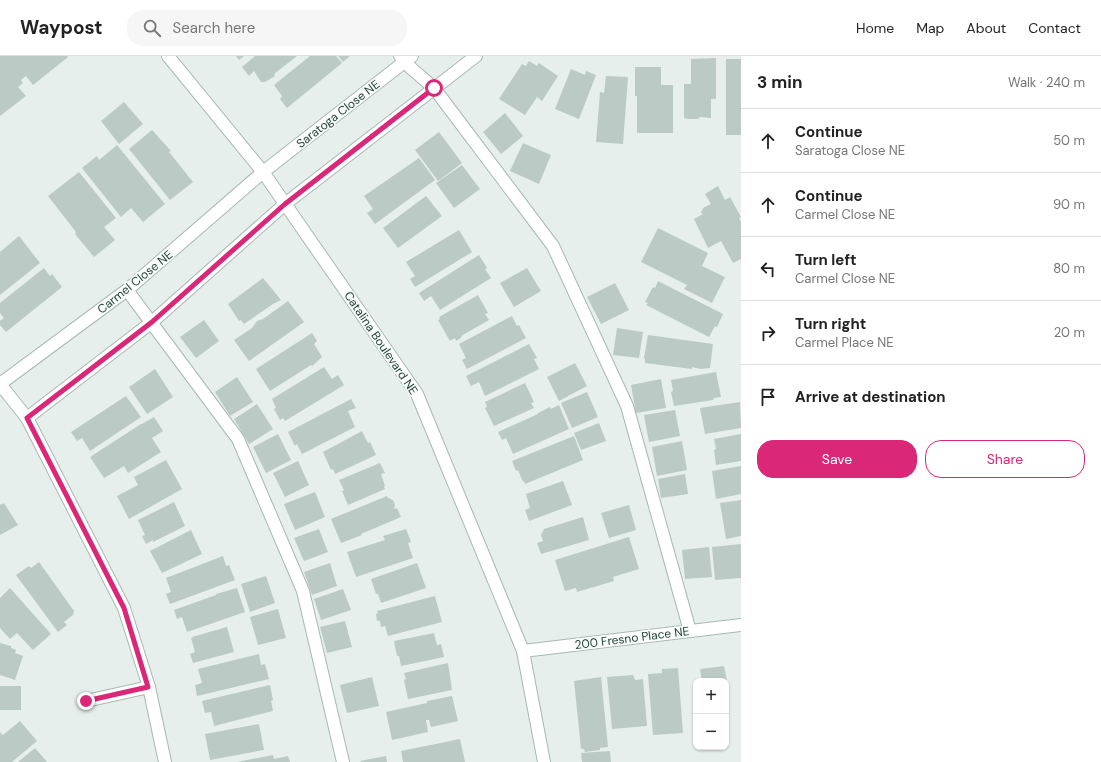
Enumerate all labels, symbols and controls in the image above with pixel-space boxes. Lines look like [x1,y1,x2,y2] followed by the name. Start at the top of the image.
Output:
[127,10,407,46] search box
[20,15,103,40] text: Waypost
[141,17,163,39] icon: search
[173,18,255,38] text: Search here
[856,19,894,37] text: Home
[916,19,944,37] text: Map
[966,19,1006,37] text: About
[1028,19,1081,37] text: Contact
[757,71,802,93] text: 3 min
[1008,74,1085,91] text: Walk · 240 m
[293,76,383,152] street label: Saratoga Close NE
[425,79,443,97] route start
[795,122,863,142] text: Continue
[757,130,779,152] icon: ahead
[1053,132,1085,149] text: 50 m
[795,142,905,159] text: Saratoga Close NE
[795,186,863,206] text: Continue
[757,194,779,216] icon: ahead
[1053,196,1085,213] text: 90 m
[795,206,895,223] text: Carmel Close NE
[94,247,176,317] street label: Carmel Close NE
[795,250,856,270] text: Turn left
[757,258,779,280] icon: left
[1053,260,1085,277] text: 80 m
[795,270,895,287] text: Carmel Close NE
[340,288,422,398] street label: Catalina Boulevard NE
[795,314,866,334] text: Turn right
[757,322,779,344] icon: right
[1054,324,1085,341] text: 20 m
[795,334,894,351] text: Carmel Place NE
[757,386,779,408] icon: arrive
[795,387,946,407] text: Arrive at destination
[757,440,917,478] button: Save
[925,440,1085,478] button: Share
[574,623,690,653] street label: 200 Fresno Place NE
[693,678,729,750] map controls
[693,678,729,714] button: +
[77,692,95,710] route end
[693,714,729,750] button: −

